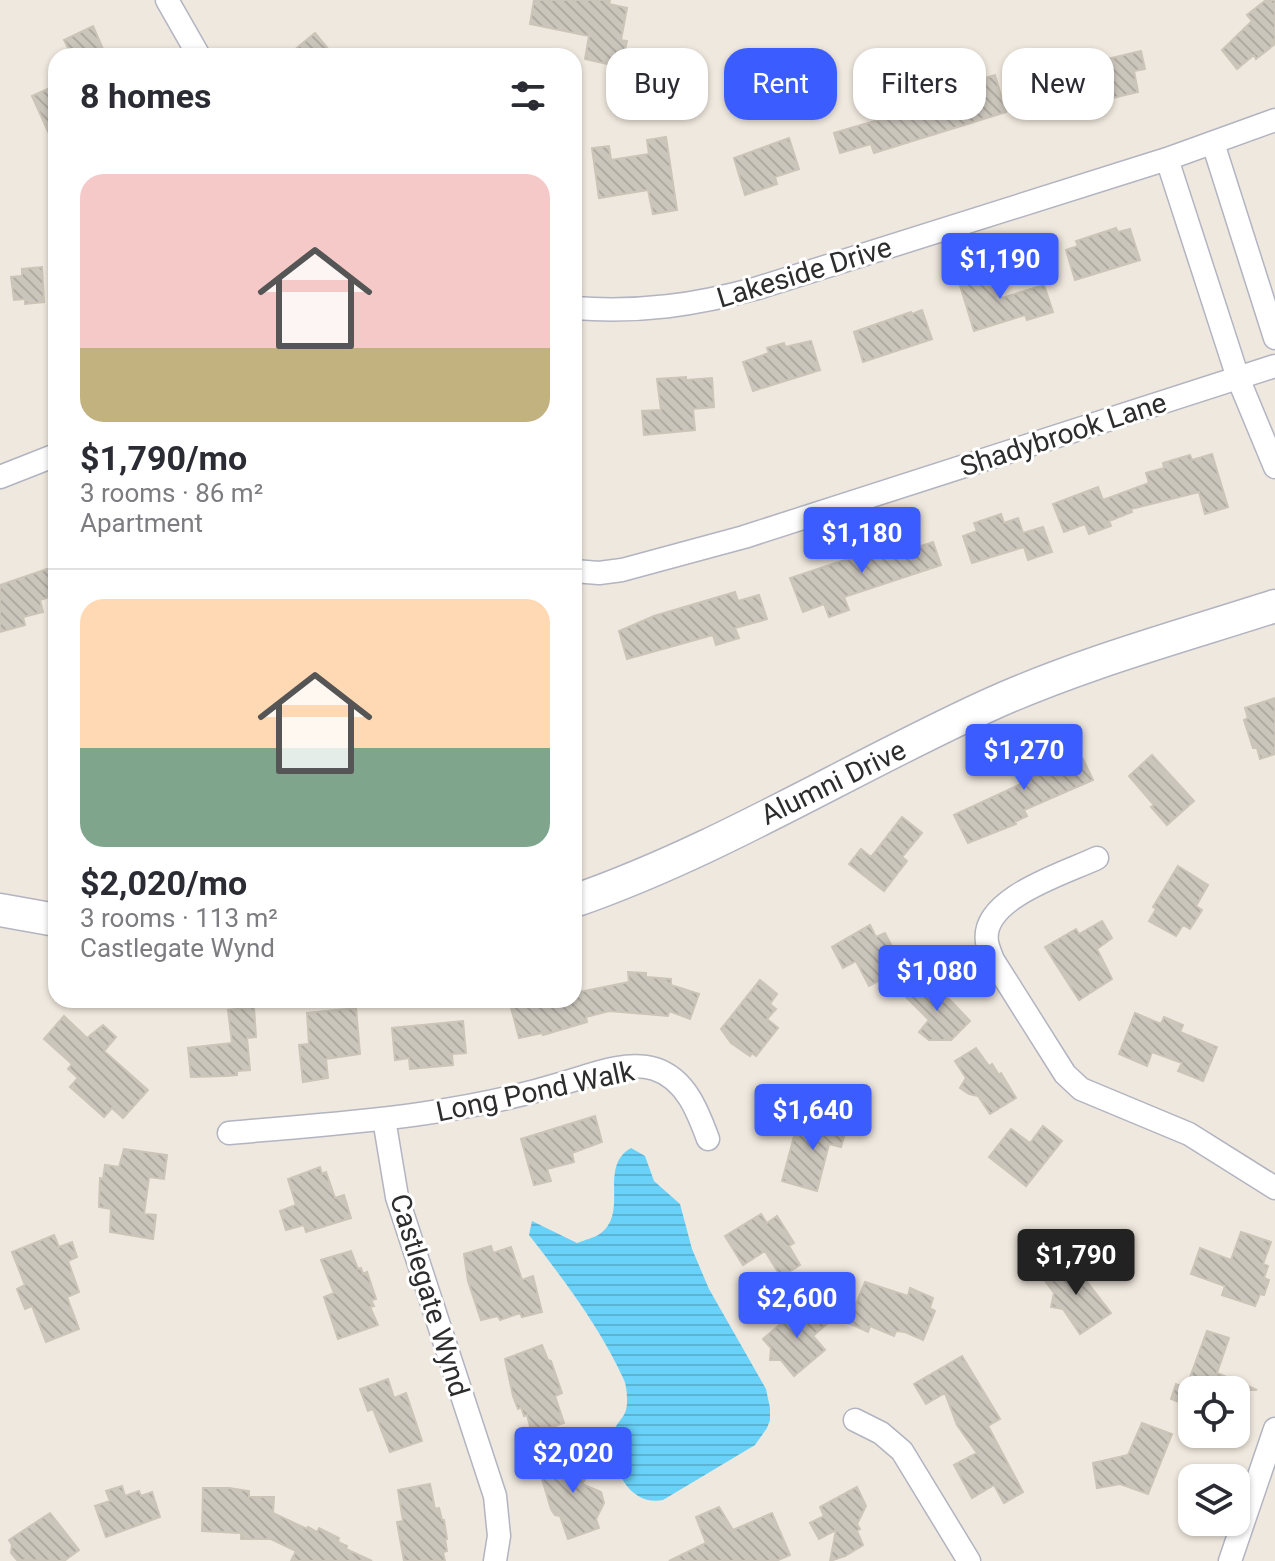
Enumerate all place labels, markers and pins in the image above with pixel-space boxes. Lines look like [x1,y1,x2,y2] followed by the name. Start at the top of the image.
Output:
[935,233,1065,301] pin: $1,190
[797,507,927,575] pin: $1,180
[959,724,1089,792] pin: $1,270
[872,945,1002,1013] pin: $1,080
[748,1084,878,1152] pin: $1,640
[1011,1229,1141,1297] pin: $1,790
[732,1272,862,1340] pin: $2,600
[508,1427,638,1495] pin: $2,020

